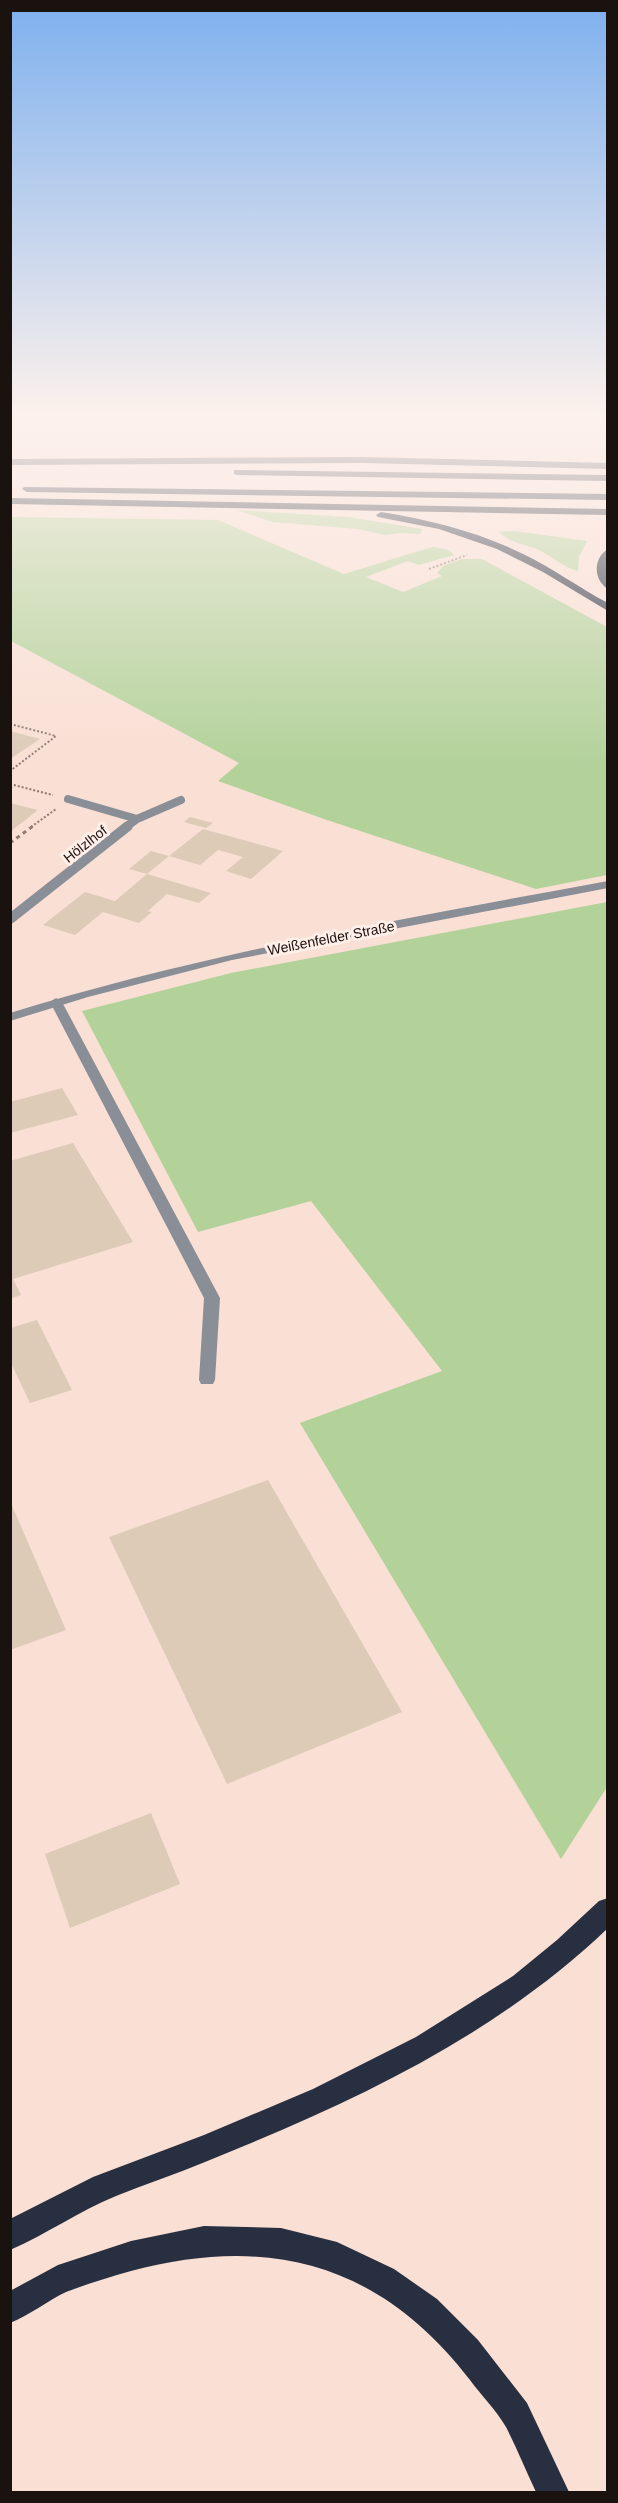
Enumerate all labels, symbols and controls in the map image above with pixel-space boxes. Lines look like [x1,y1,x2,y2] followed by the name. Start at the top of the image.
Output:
[60,822,110,866] street label: Hölzlhof
[266,918,396,958] street label: Weißenfelder Straße

